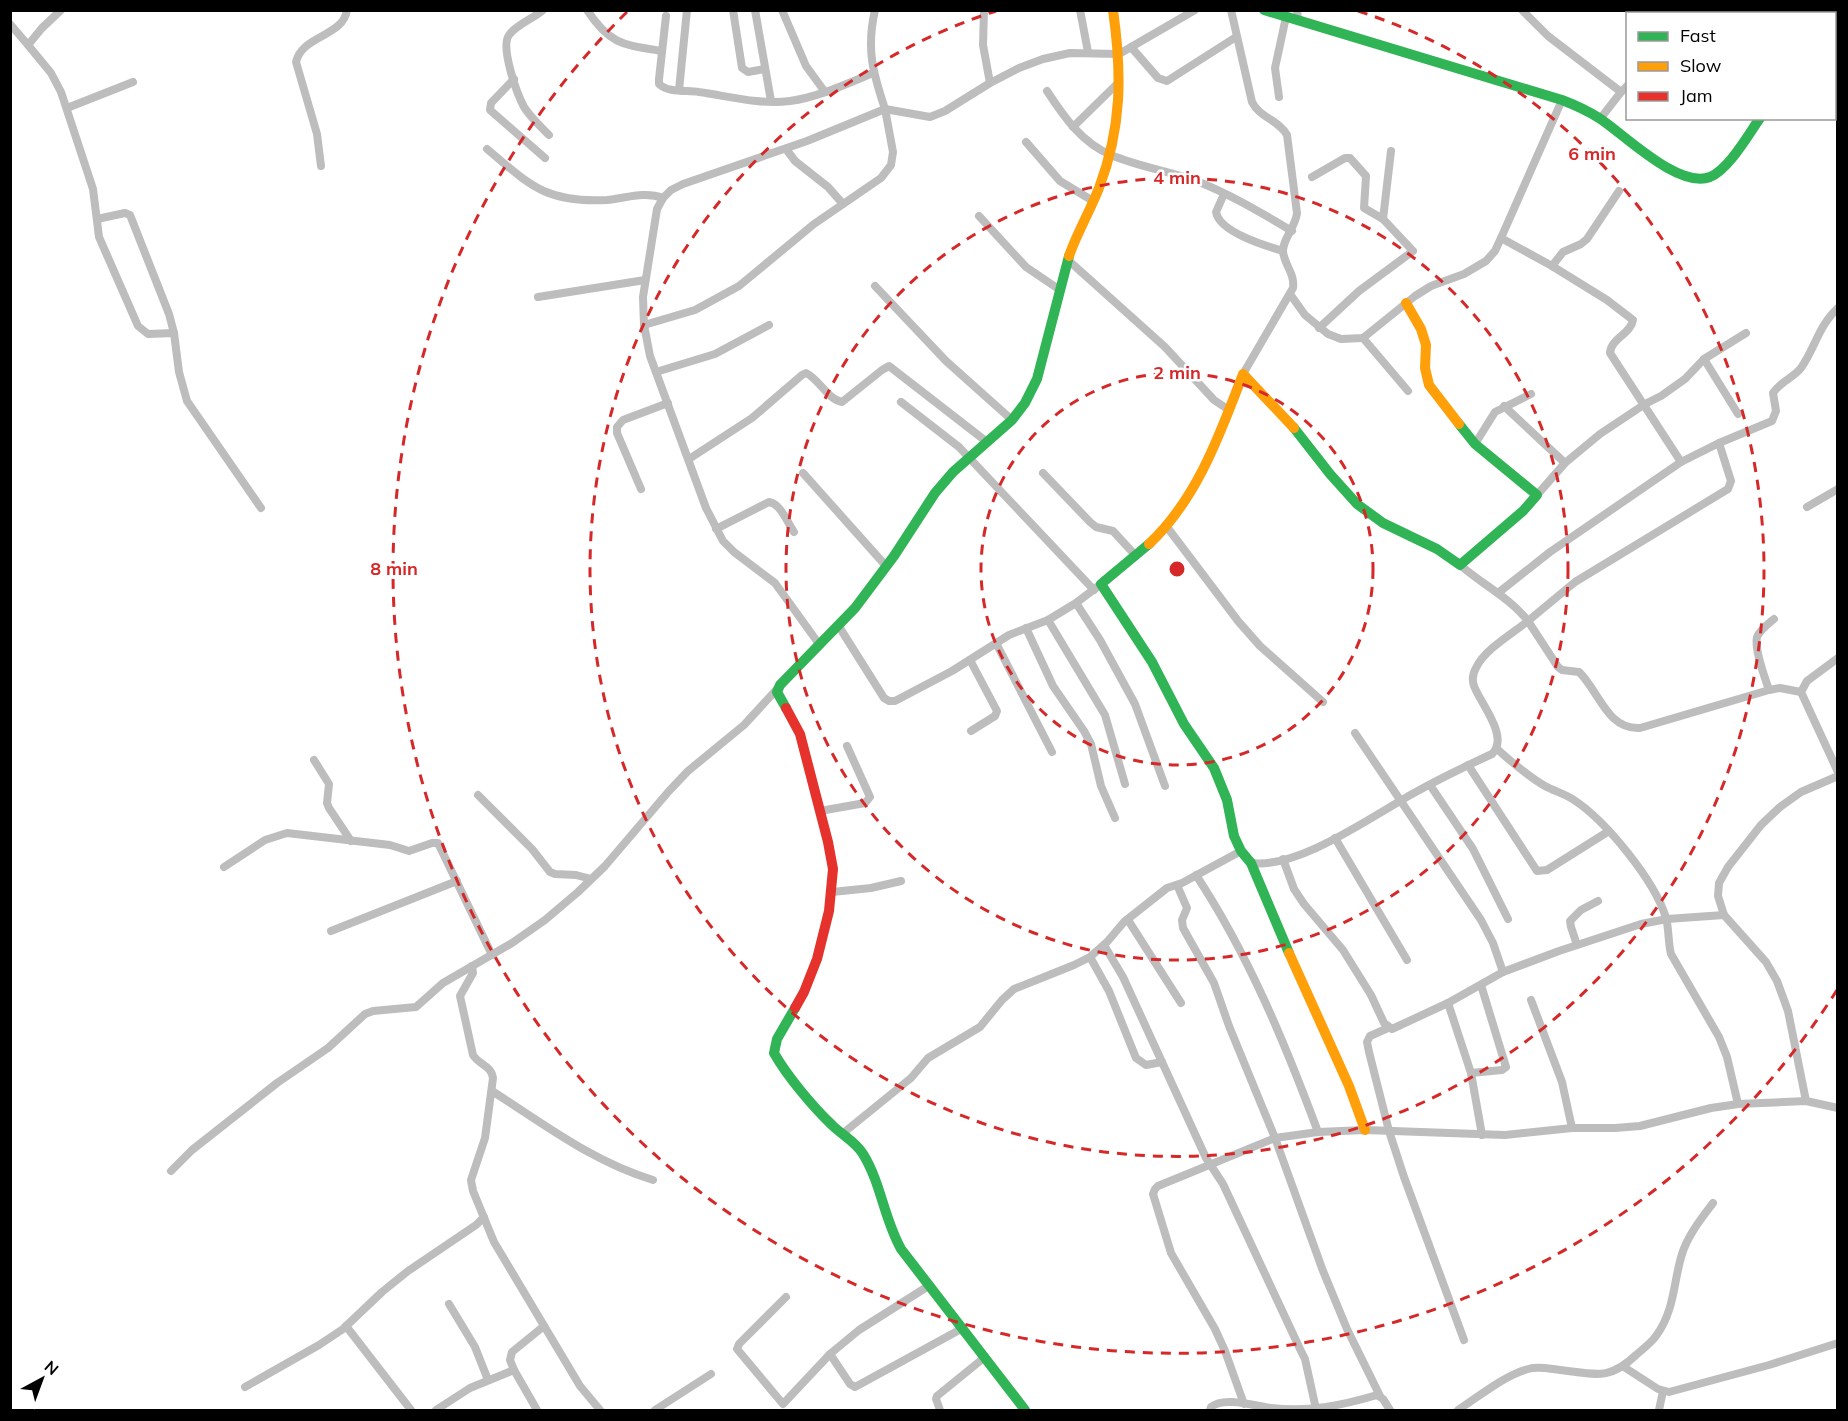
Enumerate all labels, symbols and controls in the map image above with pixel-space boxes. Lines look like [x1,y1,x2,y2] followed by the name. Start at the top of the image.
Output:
[1626,12,1836,120] legend
[1680,24,1716,47] text: Fast
[1680,54,1722,77] text: Slow
[1680,84,1713,107] text: Jam
[1568,142,1616,165] text: 6 min
[1153,166,1201,189] text: 4 min
[1153,361,1201,384] text: 2 min
[370,557,418,580] text: 8 min
[1167,559,1187,579] centre of rings
[12,1349,72,1409] north arrow
[41,1356,63,1379] text: N

